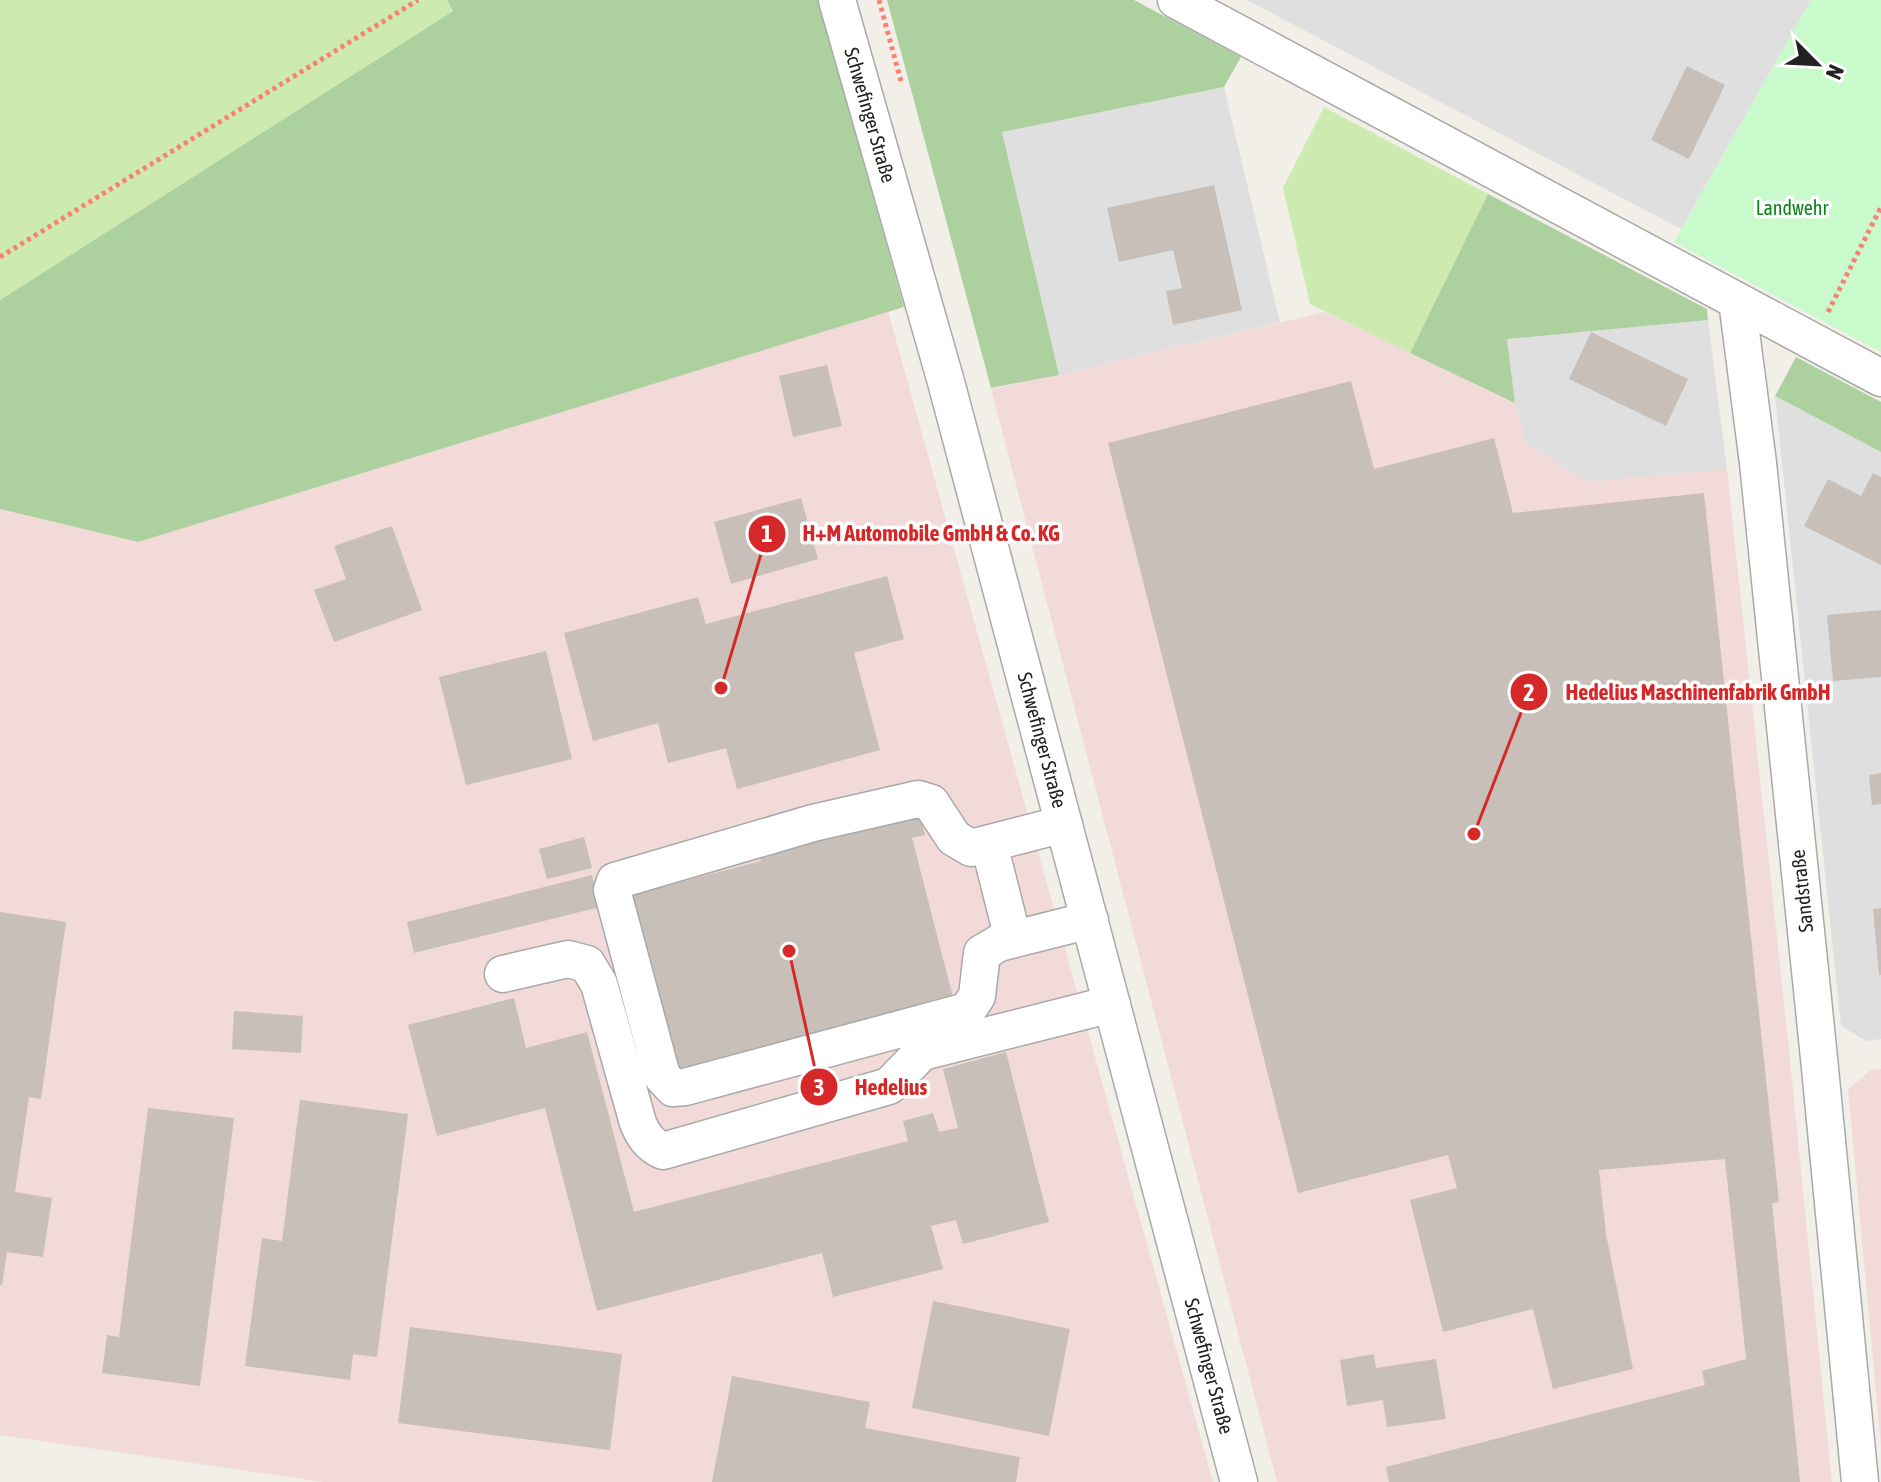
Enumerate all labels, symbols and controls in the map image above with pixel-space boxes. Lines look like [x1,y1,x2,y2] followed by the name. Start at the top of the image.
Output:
[1777,24,1857,104] north arrow
[840,45,901,185] street label: Schwefinger Straße
[1821,61,1850,83] text: N
[1756,196,1829,219] park label: Landwehr
[747,511,1076,557] callout: H+M Automobile GmbH & Co. KG
[761,520,773,547] text: 1
[802,520,1060,546] text: H+M Automobile GmbH & Co. KG
[1509,669,1846,715] callout: Hedelius Maschinenfabrik GmbH
[1013,670,1072,810] street label: Schwefinger Straße
[1523,679,1535,706] text: 2
[1566,679,1831,705] text: Hedelius Maschinenfabrik GmbH
[1786,849,1817,934] street label: Sandstraße
[799,1064,944,1110] callout: Hedelius
[813,1074,825,1101] text: 3
[855,1074,927,1100] text: Hedelius
[1180,1296,1239,1436] street label: Schwefinger Straße

